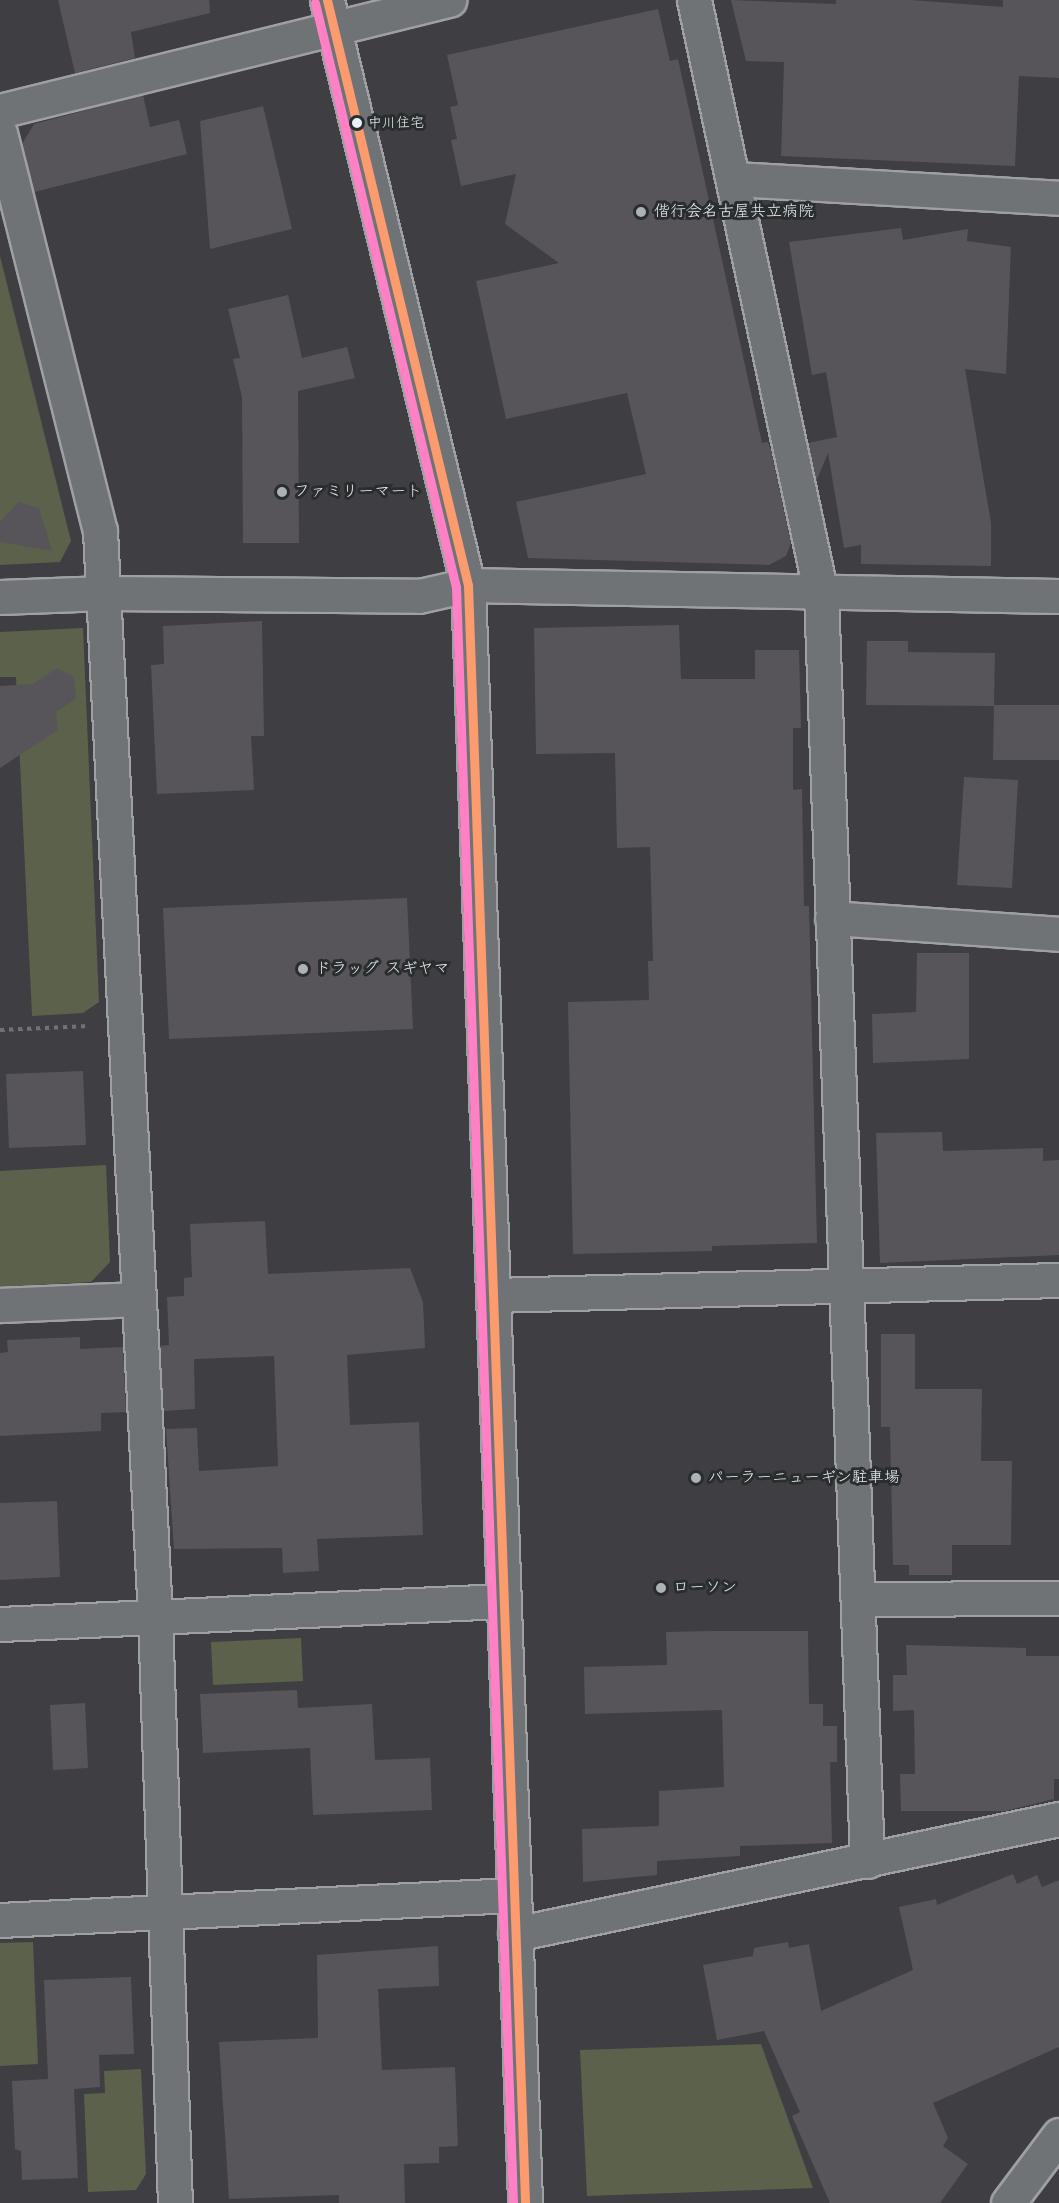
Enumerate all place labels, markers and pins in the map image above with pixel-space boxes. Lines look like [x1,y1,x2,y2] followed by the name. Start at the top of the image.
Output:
[368,115,424,131] place label: 中川住宅
[351,117,363,129] marker: 中川住宅
[654,202,814,222] place label: 偕行会名古屋共立病院
[632,203,650,221] marker: 偕行会名古屋共立病院
[294,482,422,502] place label: ファミリーマート
[275,485,289,499] marker: ファミリーマート
[315,959,449,979] place label: ドラッグ スギヤマ
[296,962,310,976] marker: ドラッグ スギヤマ
[708,1468,900,1488] place label: パーラーニューギン駐車場
[689,1471,703,1485] marker: パーラーニューギン駐車場
[673,1578,737,1598] place label: ローソン
[654,1581,668,1595] marker: ローソン

